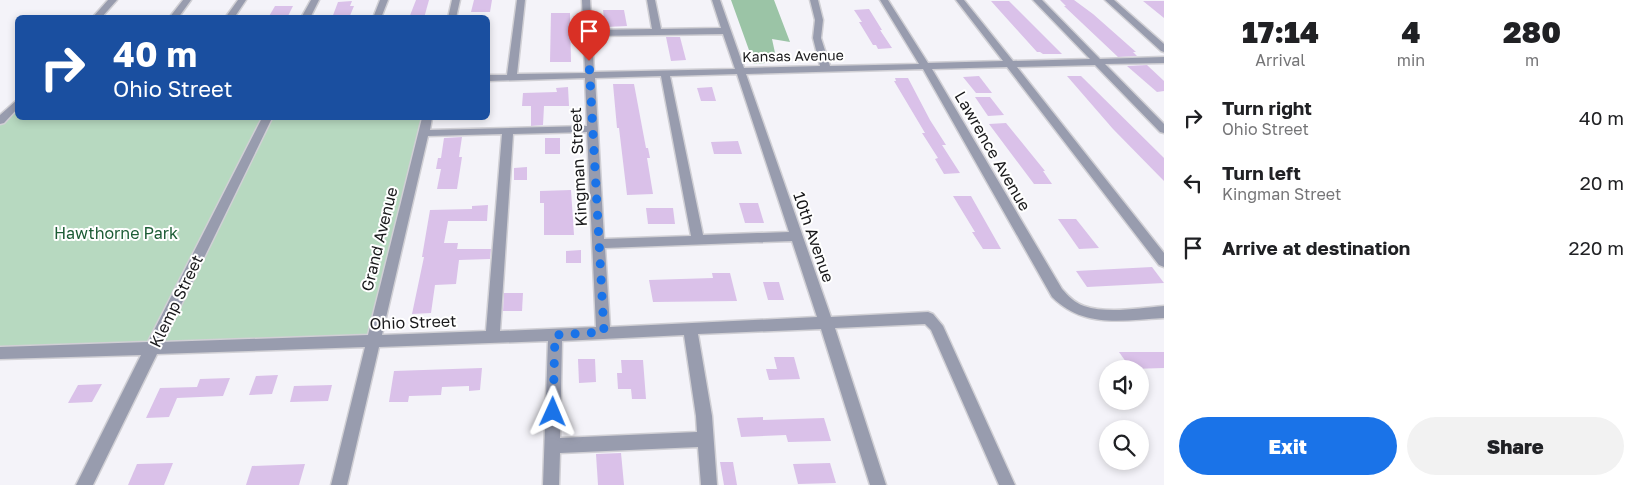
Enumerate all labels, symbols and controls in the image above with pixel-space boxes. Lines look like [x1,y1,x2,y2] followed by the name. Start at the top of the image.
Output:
[568,10,610,61] pin
[1242,14,1319,50] text: 17:14
[1401,14,1421,50] text: 4
[1503,14,1561,50] text: 280
[575,17,603,45] icon: arrive
[113,33,197,75] text: 40 m
[30,35,95,100] icon: right
[742,46,844,65] street label: Kansas Avenue
[1255,50,1305,70] text: Arrival
[1397,50,1425,70] text: min
[1525,50,1539,70] text: m
[113,75,233,102] text: Ohio Street
[951,88,1035,214] street label: Lawrence Avenue
[1222,96,1312,119] text: Turn right
[1179,104,1207,132] icon: right
[1579,106,1624,129] text: 40 m
[565,107,591,227] street label: Kingman Street
[1222,119,1309,139] text: Ohio Street
[1222,161,1301,184] text: Turn left
[1179,169,1207,197] icon: left
[1580,171,1624,194] text: 20 m
[1222,184,1341,204] text: Kingman Street
[356,185,402,293] street label: Grand Avenue
[789,189,839,285] street label: 10th Avenue
[54,223,178,243] park label: Hawthorne Park
[1179,234,1207,262] icon: arrive
[1222,236,1410,259] text: Arrive at destination
[1569,236,1624,259] text: 220 m
[145,251,207,351] street label: Klemp Street
[369,310,457,334] street label: Ohio Street
[1099,360,1149,470] map controls
[1099,360,1149,410] button: sound
[526,385,578,437] position arrow
[1179,417,1397,475] button: Exit
[1407,417,1624,475] button: Share
[1099,420,1149,470] button: search

